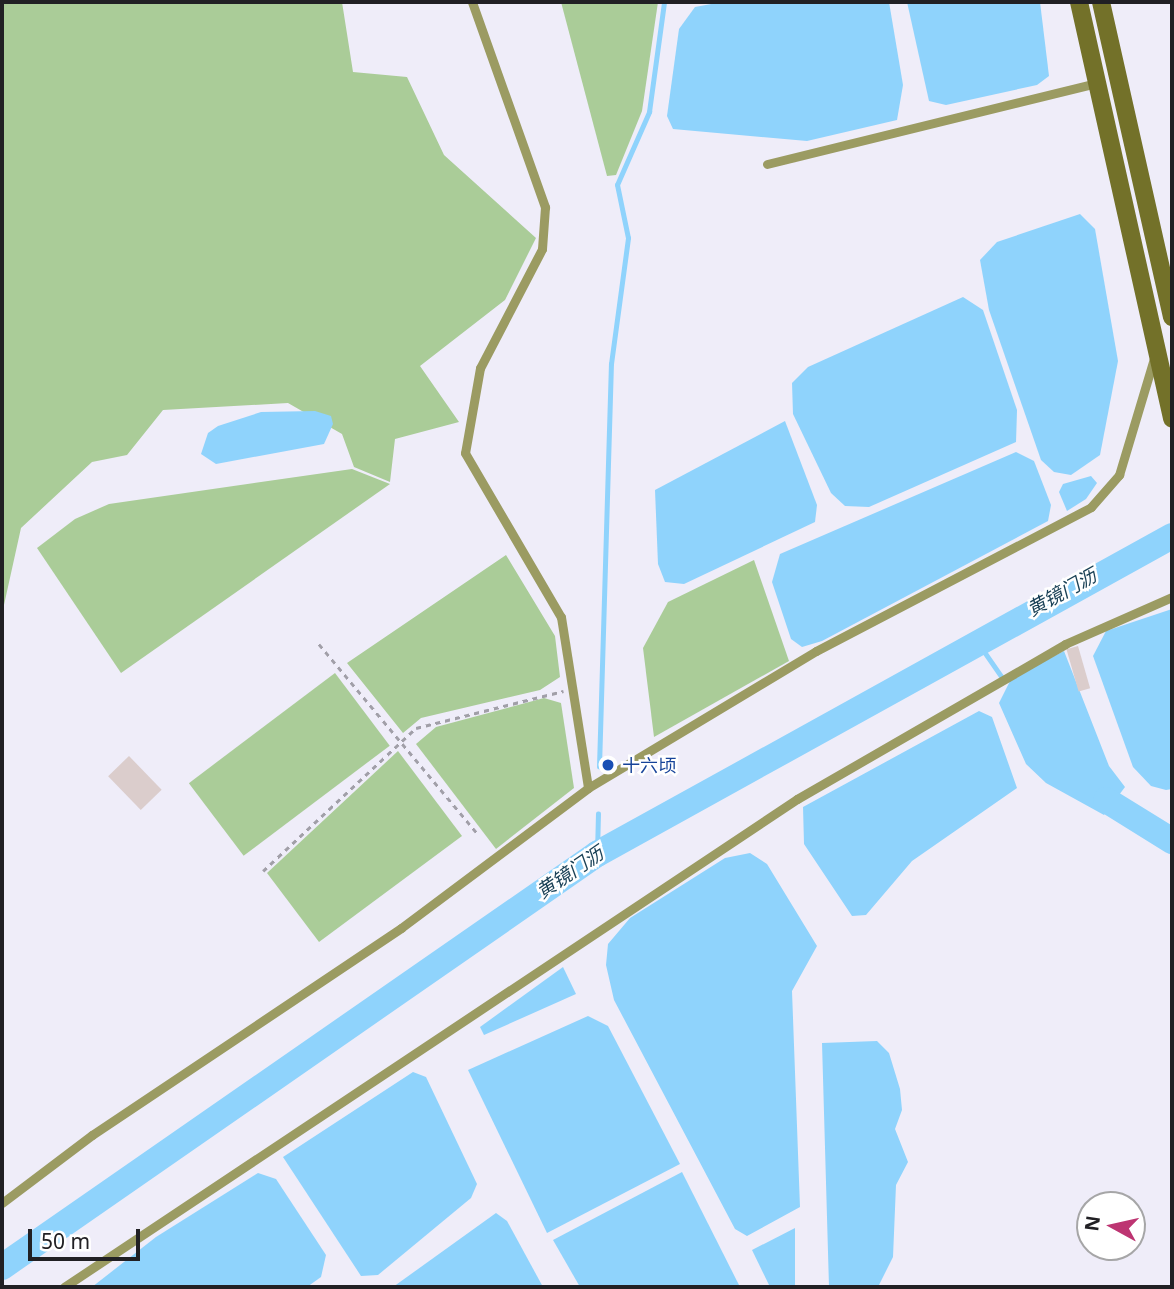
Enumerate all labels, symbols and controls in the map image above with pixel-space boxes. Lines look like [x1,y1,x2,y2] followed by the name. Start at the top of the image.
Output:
[1023,565,1101,621] water label: 黄镜门沥
[622,754,676,776] place label: 十六顷
[600,757,616,773] marker: 十六顷
[532,842,608,904] water label: 黄镜门沥
[1076,1191,1146,1261] north arrow
[1078,1214,1106,1233] text: N
[32,1216,144,1260] scale bar
[41,1227,90,1255] text: 50 m

